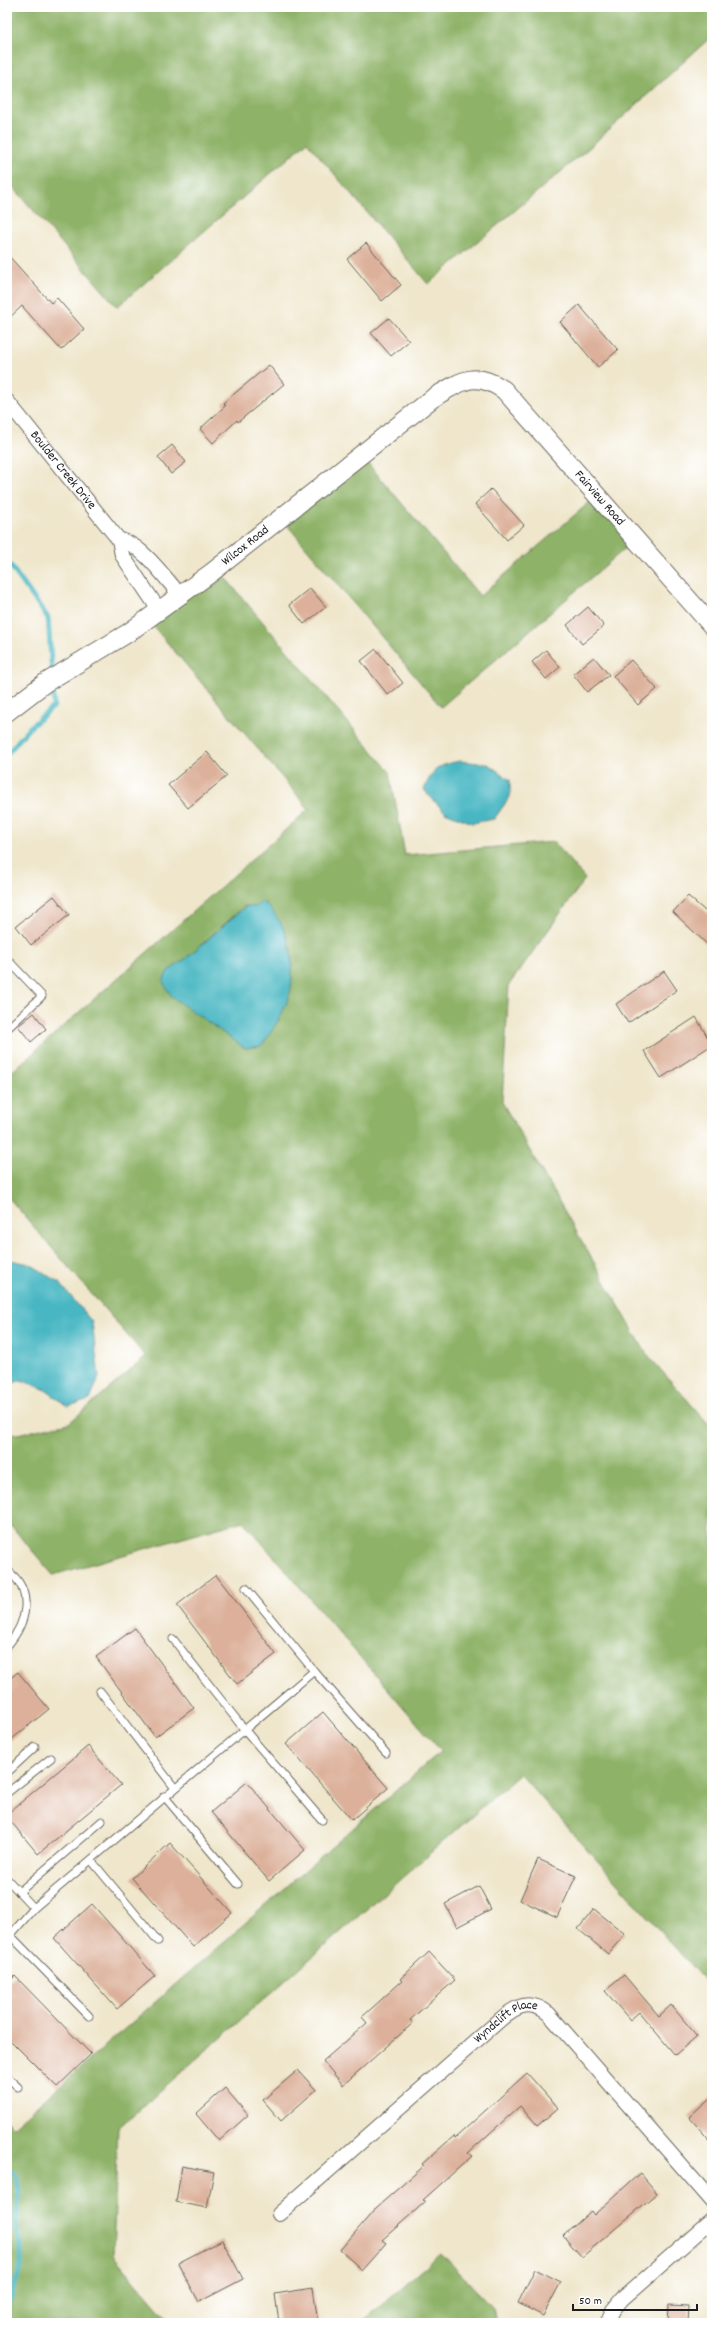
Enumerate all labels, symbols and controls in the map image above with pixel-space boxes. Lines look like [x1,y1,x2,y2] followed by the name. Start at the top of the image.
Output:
[25,427,101,514] street label: Boulder Creek Drive
[570,466,629,530] street label: Fairview Road
[218,521,273,571] street label: Wilcox Road
[470,1996,540,2048] street label: Wyndclift Place
[573,2286,697,2312] scale bar
[579,2293,602,2310] text: 50 m

